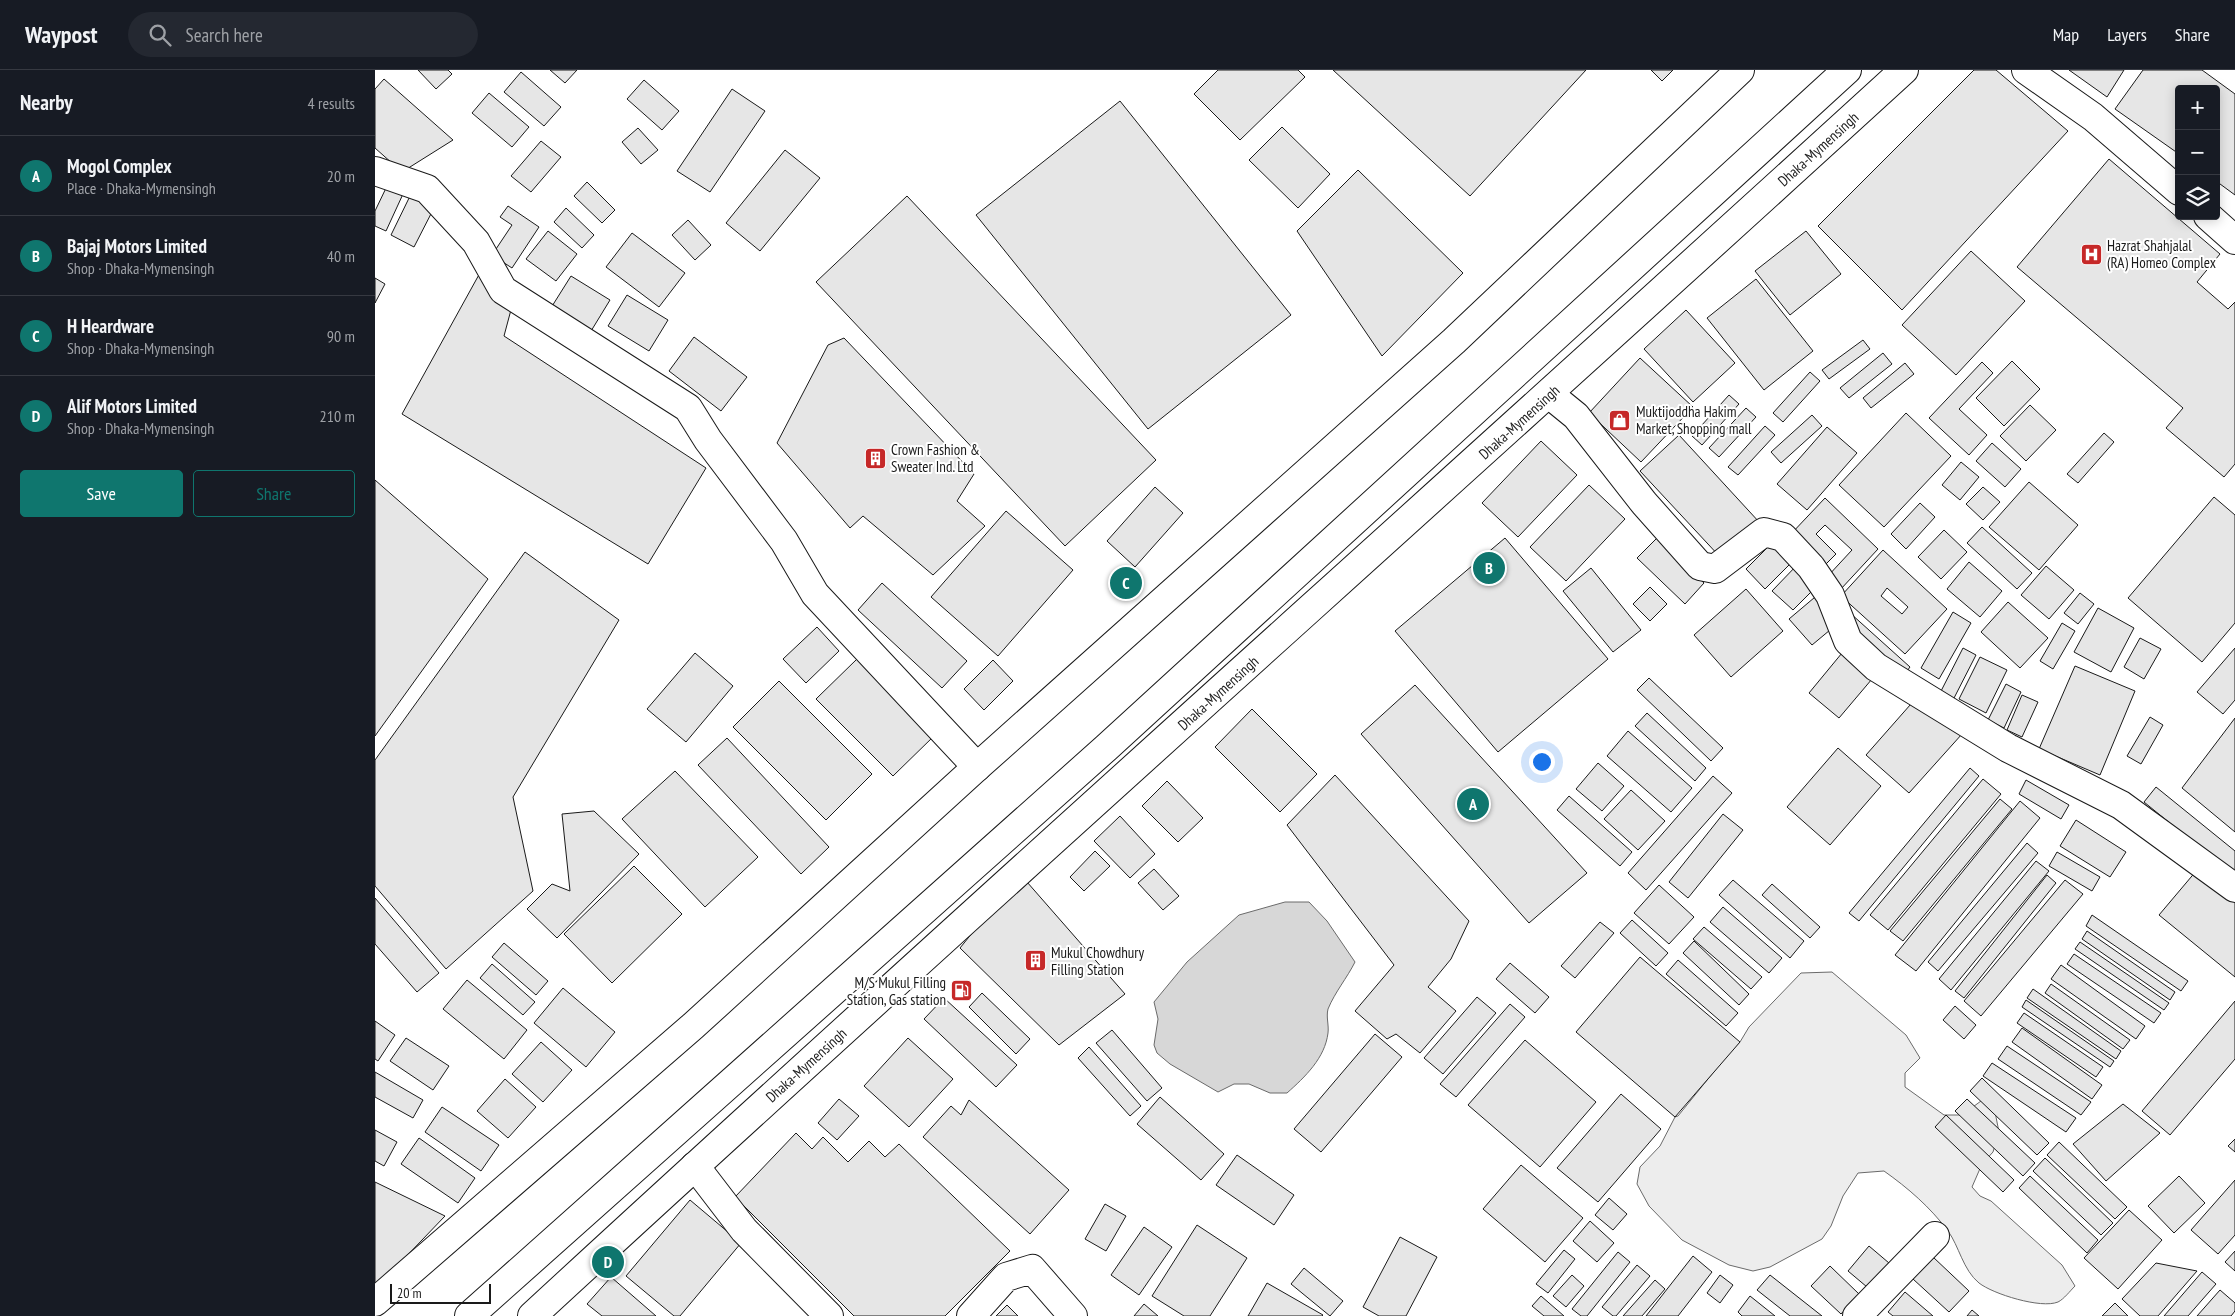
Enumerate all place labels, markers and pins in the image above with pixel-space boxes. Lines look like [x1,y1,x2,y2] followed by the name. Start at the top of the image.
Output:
[2107,236,2216,272] place label: Hazrat Shahjalal (RA) Homeo Complex
[2079,242,2103,266] hospital icon: Hazrat Shahjalal (RA) Homeo Complex
[1636,402,1752,438] place label: Muktijoddha Hakim Market, Shopping mall
[1608,408,1632,432] shop icon: Muktijoddha Hakim Market, Shopping mall
[891,440,980,476] place label: Crown Fashion & Sweater Ind. Ltd
[863,446,887,470] building icon: Crown Fashion & Sweater Ind. Ltd
[1473,549,1505,587] pin: B
[1110,564,1142,602] pin: C
[1457,785,1489,823] pin: A
[1051,943,1144,979] place label: Mukul Chowdhury Filling Station
[1023,949,1047,973] building icon: Mukul Chowdhury Filling Station
[847,973,946,1009] place label: M/S Mukul Filling Station, Gas station
[950,979,974,1003] fuel station icon: M/S Mukul Filling Station, Gas station
[592,1243,624,1281] pin: D

